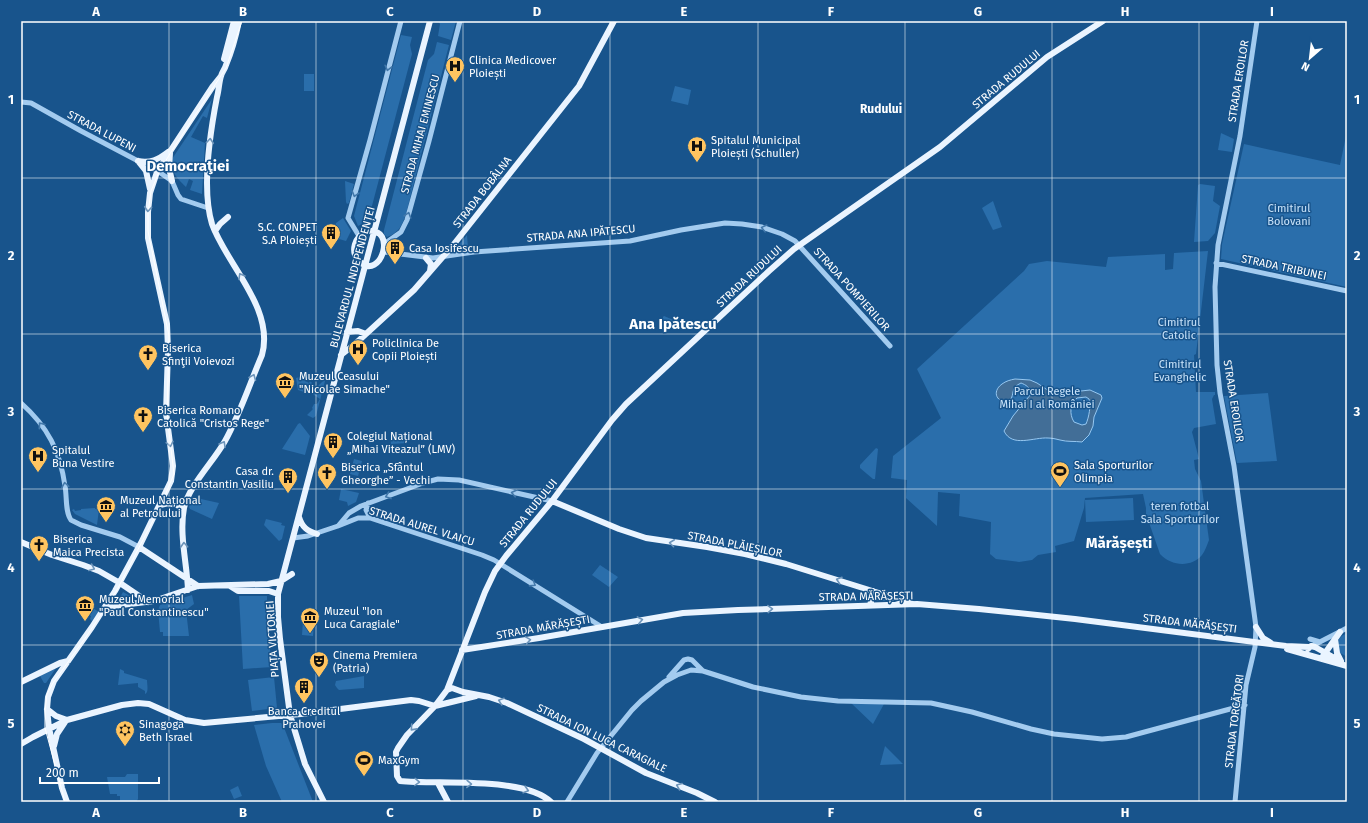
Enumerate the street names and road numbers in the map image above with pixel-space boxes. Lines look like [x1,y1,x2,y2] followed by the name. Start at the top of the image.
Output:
[1226,39,1251,123] street label: STRADA EROILOR
[970,47,1043,112] street label: STRADA RUDULUI
[398,73,443,195] street label: STRADA MIHAI EMINESCU
[65,108,138,155] street label: STRADA LUPENI
[450,153,515,231] street label: STRADA BOBÂLNA
[327,205,379,350] street label: BULEVARDUL INDEPENDENȚEI
[526,222,636,245] street label: STRADA ANA IPĂTESCU
[714,243,785,310] street label: STRADA RUDULUI
[811,245,893,334] street label: STRADA POMPIERILOR
[1240,252,1328,283] street label: STRADA TRIBUNEI
[1221,359,1246,443] street label: STRADA EROILOR
[497,476,560,550] street label: STRADA RUDULUI
[368,504,476,549] street label: STRADA AUREL VLAICU
[686,529,784,560] street label: STRADA PLĂIEȘILOR
[818,589,914,604] street label: STRADA MĂRĂȘEȘTI
[263,600,283,678] street label: PIAȚA VICTORIEI
[1142,611,1238,636] street label: STRADA MĂRĂȘEȘTI
[495,613,591,642] street label: STRADA MĂRĂȘEȘTI
[1222,673,1247,769] street label: STRADA TORCĂTORI
[535,701,669,776] street label: STRADA ION LUCA CARAGIALE

